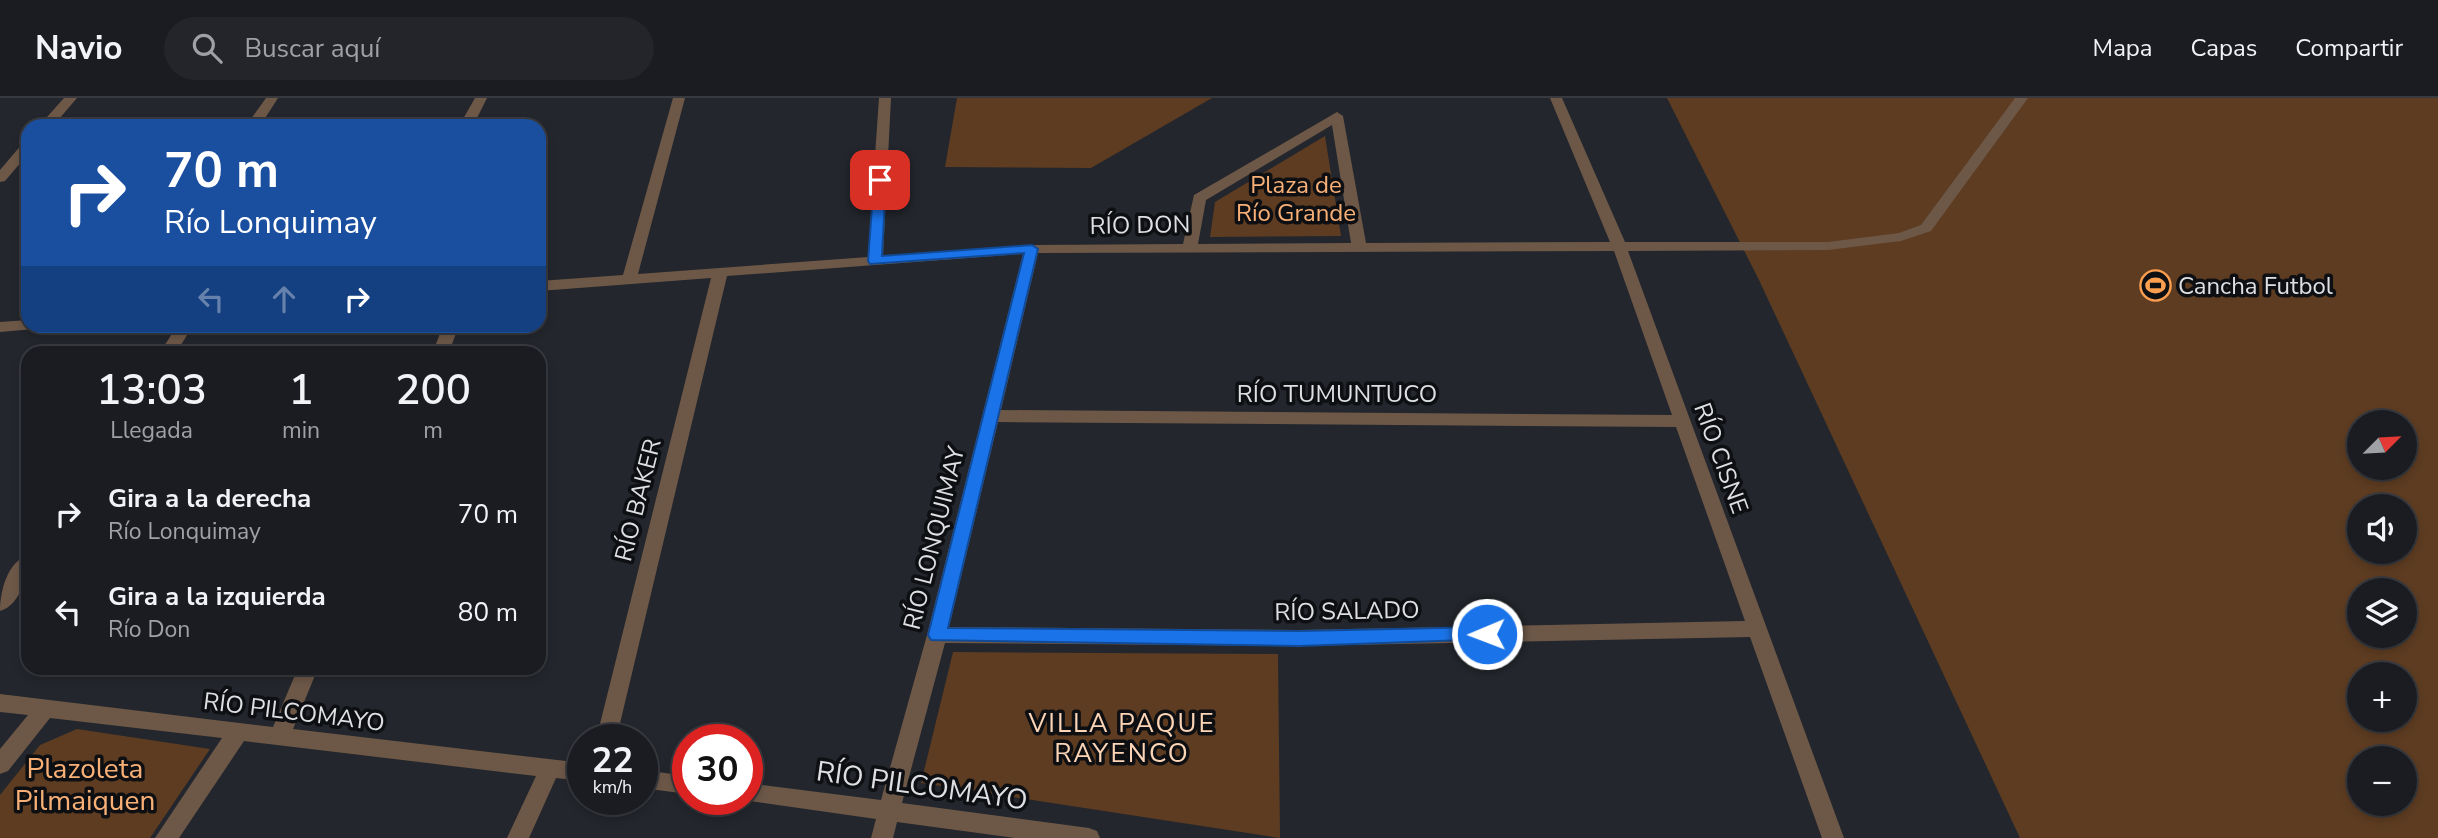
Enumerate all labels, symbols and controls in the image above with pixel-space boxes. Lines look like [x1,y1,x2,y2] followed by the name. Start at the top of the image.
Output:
[164,17,654,80] search box
[35,26,122,71] text: Navio
[188,29,226,67] icon: search
[244,31,380,66] text: Buscar aquí
[2093,32,2153,64] text: Mapa
[2191,32,2257,64] text: Capas
[2295,32,2403,64] text: Compartir
[164,137,279,204] text: 70 m
[49,147,140,238] icon: right
[850,150,910,210] pin
[861,161,899,199] icon: arrive
[1236,169,1356,229] park label: Plaza de Río Grande
[164,201,377,244] text: Río Lonquimay
[1089,208,1191,242] street label: RÍO DON
[2138,269,2172,303] sports icon: Cancha Futbol
[2178,270,2333,302] place label: Cancha Futbol
[192,280,230,318] icon: left
[265,280,303,318] icon: ahead
[338,280,376,318] icon: right
[96,362,207,419] text: 13:03
[288,362,314,419] text: 1
[395,362,471,419] text: 200
[1237,378,1437,410] street label: RÍO TUMUNTUCO
[1686,398,1756,518] street label: RÍO CISNE
[2347,410,2417,480] north arrow
[2347,410,2417,816] map controls
[110,415,193,446] text: Llegada
[282,415,320,446] text: min
[423,415,443,446] text: m
[607,435,669,565] street label: RÍO BAKER
[896,442,972,633] street label: RÍO LONQUIMAY
[108,481,311,516] text: Gira a la derecha
[2347,494,2417,564] button: sound
[49,495,87,533] icon: right
[458,497,518,532] text: 70 m
[108,516,261,547] text: Río Lonquimay
[2347,578,2417,648] button: layers
[108,579,326,614] text: Gira a la izquierda
[49,593,87,631] icon: left
[1274,594,1420,628] street label: RÍO SALADO
[458,595,518,630] text: 80 m
[1450,597,1524,671] position arrow
[108,614,190,645] text: Río Don
[2347,662,2417,732] button: +
[202,685,386,739] street label: RÍO PILCOMAYO
[1027,706,1216,771] district label: VILLA PAQUE RAYENCO
[672,724,763,815] speed limit sign: 30
[591,737,634,784] text: 22
[2347,746,2417,816] button: −
[15,750,155,820] park label: Plazoleta Pilmaiquen
[814,752,1030,820] street label: RÍO PILCOMAYO
[593,775,632,799] text: km/h

